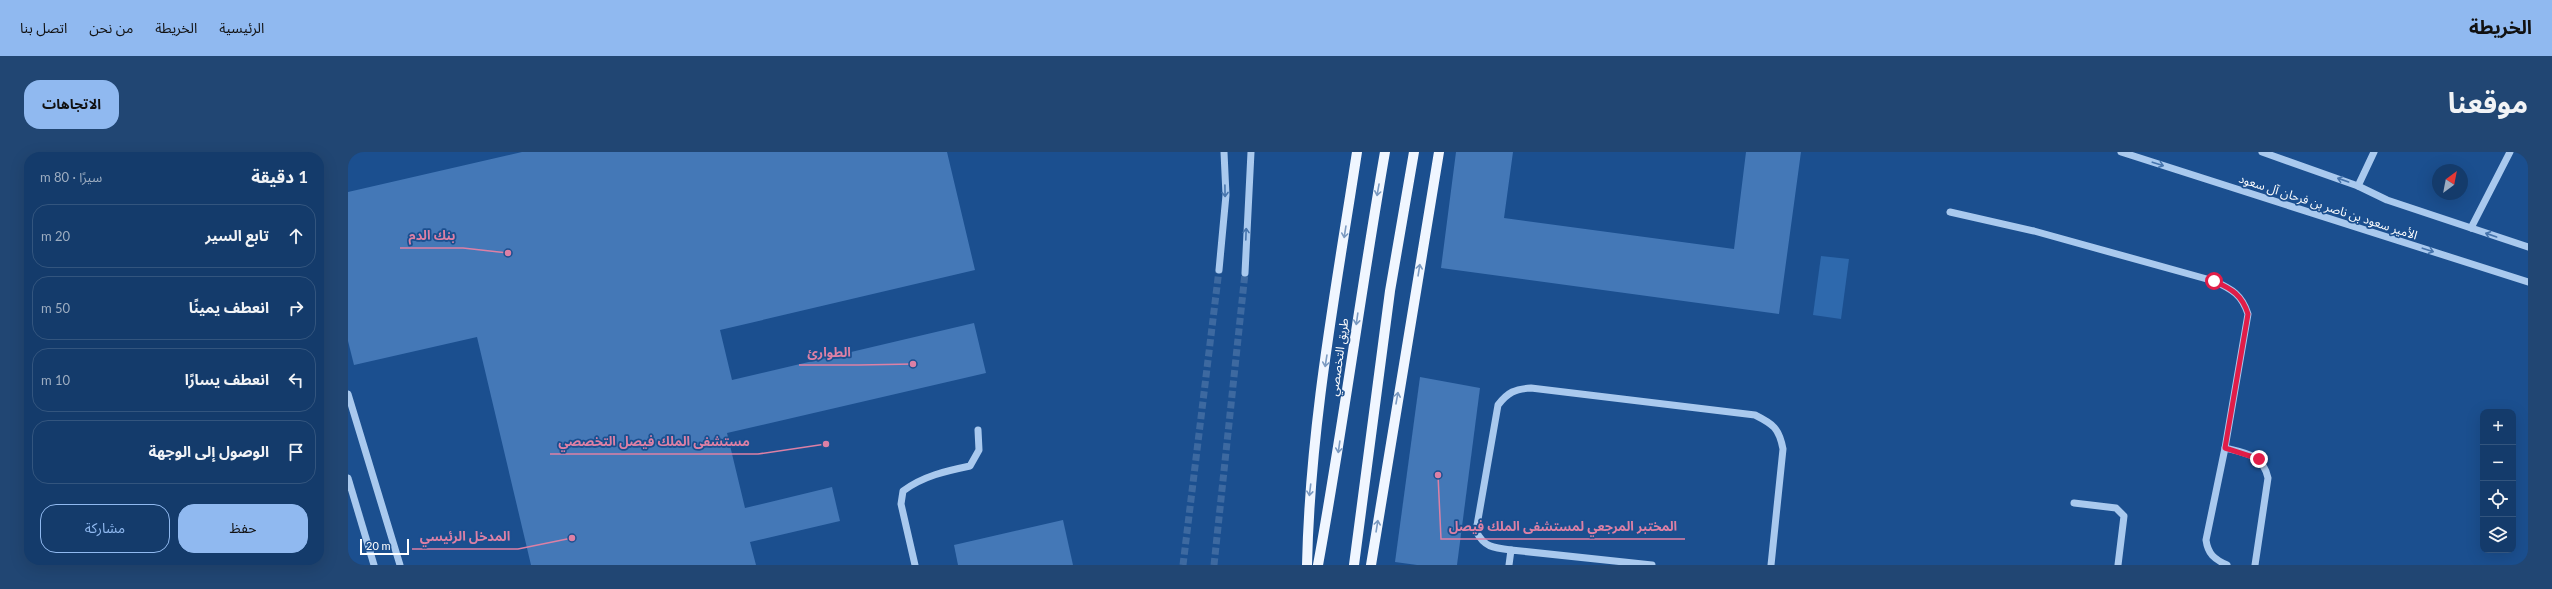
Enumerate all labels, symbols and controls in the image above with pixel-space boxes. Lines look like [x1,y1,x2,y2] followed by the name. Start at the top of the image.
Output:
[2469,15,2532,38] text: الخريطة
[20,19,67,36] text: اتصل بنا
[89,19,133,36] text: من نحن
[155,19,197,36] text: الخريطة
[219,19,264,36] text: الرئيسية
[24,80,119,129] button: الاتجاهات
[2448,85,2528,119] text: موقعنا
[2151,161,2164,168] one-way arrow
[2432,164,2468,200] north arrow
[251,166,308,187] text: 1 دقيقة
[40,169,102,185] text: سيرًا · 80 m
[2237,171,2419,243] street label: الأمير سعود بن ناصر بن فرحان آل سعود
[2338,176,2350,184] one-way arrow
[1221,184,1229,197] one-way arrow
[1374,184,1382,197] one-way arrow
[400,223,463,248] callout: بنك الدم
[285,225,307,247] icon: ahead
[1341,225,1349,238] one-way arrow
[205,226,269,244] text: تابع السير
[409,227,455,245] text: بنك الدم
[41,228,70,244] text: 20 m
[1243,228,1250,241] one-way arrow
[2485,231,2498,238] one-way arrow
[2422,247,2434,255] one-way arrow
[1415,264,1423,277] one-way arrow
[2205,272,2223,290] route start
[285,297,307,319] icon: right
[189,298,269,316] text: انعطف يمينًا
[41,300,70,316] text: 50 m
[1353,312,1361,325] one-way arrow
[1326,317,1354,397] street label: طريق التخصصي
[799,340,859,365] callout: الطوارئ
[807,344,851,360] text: الطوارئ
[1322,354,1330,367] one-way arrow
[285,369,307,391] icon: left
[185,370,269,388] text: انعطف يسارًا
[41,372,70,388] text: 10 m
[1394,392,1402,405] one-way arrow
[2480,409,2516,553] map controls
[2480,409,2516,445] button: +
[550,429,758,454] callout: مستشفى الملك فيصل التخصصي
[558,433,750,452] text: مستشفى الملك فيصل التخصصي
[1335,440,1343,453] one-way arrow
[285,441,307,463] icon: arrive
[148,442,269,460] text: الوصول إلى الوجهة
[2480,445,2516,481] button: −
[2250,450,2268,468] route end
[2480,481,2516,517] button: locate
[1306,483,1314,496] one-way arrow
[40,504,170,553] button: مشاركة
[178,504,308,553] button: حفظ
[1441,514,1685,539] callout: المختبر المرجعي لمستشفى الملك فيصل
[2480,517,2516,553] button: layers
[1449,518,1677,537] text: المختبر المرجعي لمستشفى الملك فيصل
[1373,520,1381,533] one-way arrow
[412,524,518,549] callout: المدخل الرئيسي
[420,528,510,547] text: المدخل الرئيسي
[360,537,409,556] scale bar
[366,539,391,552] text: 20 m

